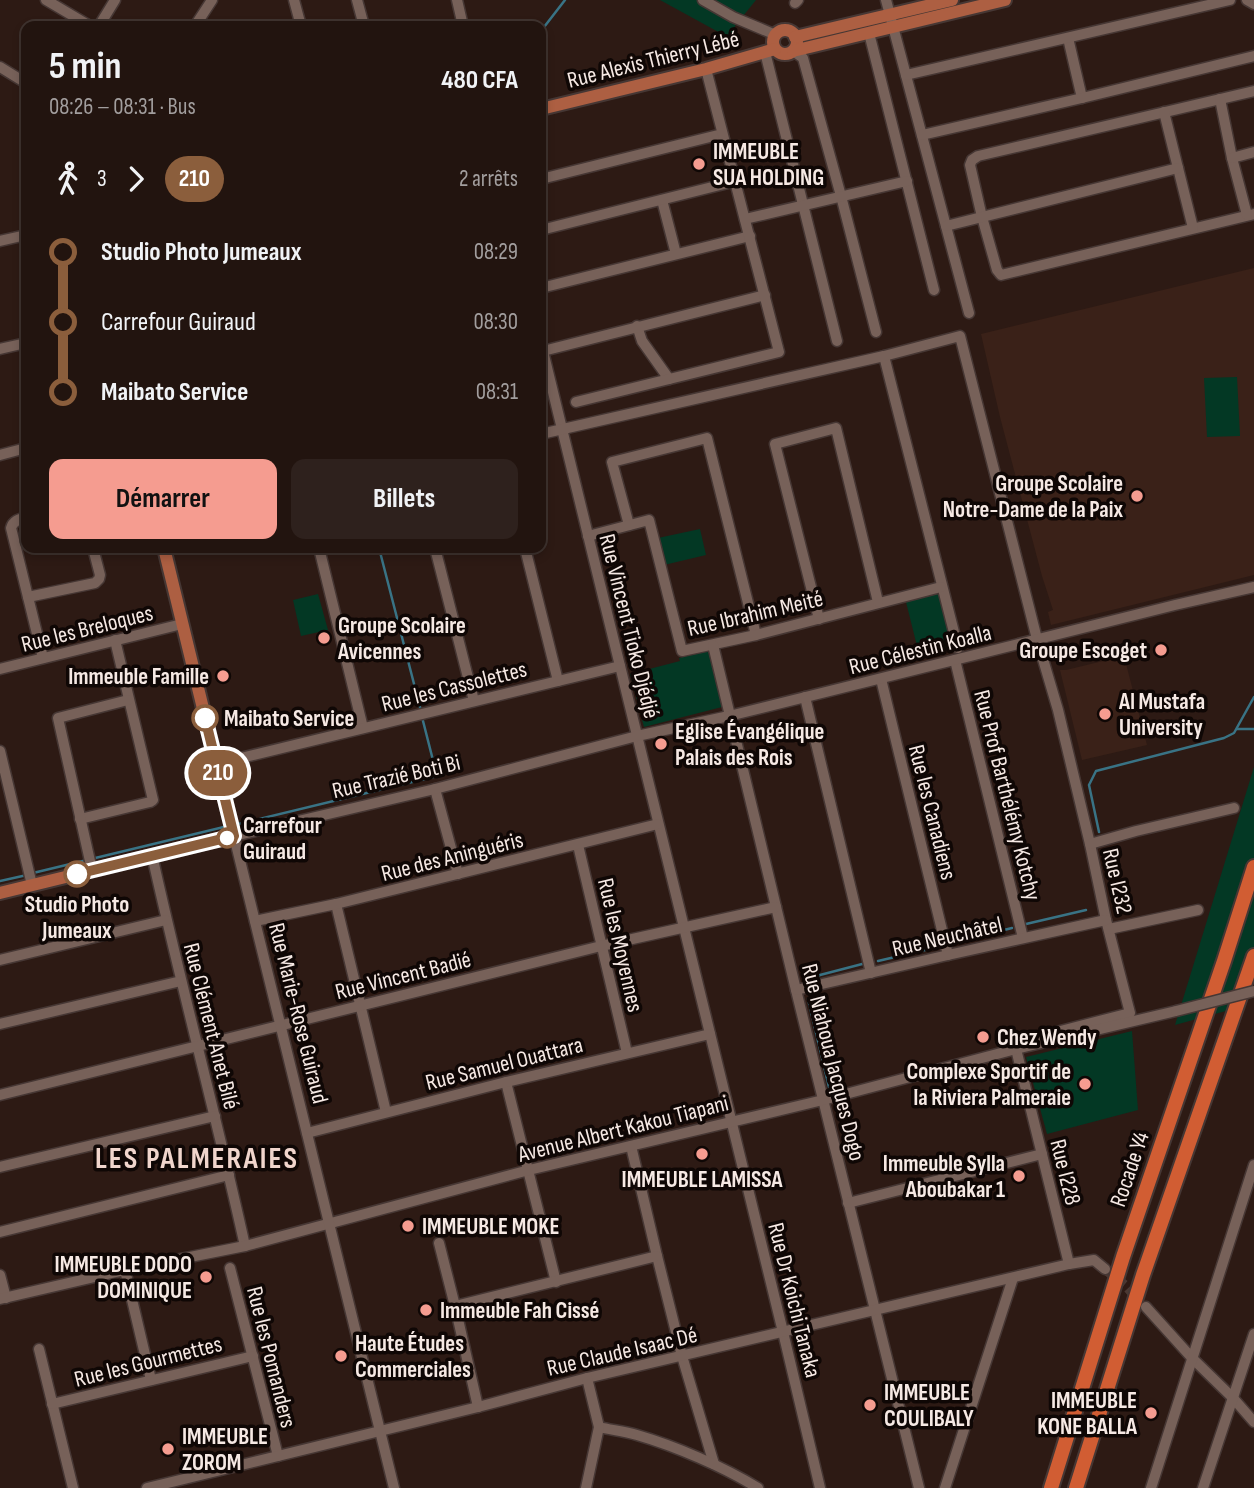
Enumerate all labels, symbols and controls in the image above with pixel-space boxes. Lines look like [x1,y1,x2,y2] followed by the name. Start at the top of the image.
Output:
[564,25,742,95] street label: Rue Alexis Thierry Lébé
[49,44,121,89] text: 5 min
[441,65,518,96] text: 480 CFA
[49,93,196,121] text: 08:26 – 08:31 · Bus
[713,138,824,192] place label: IMMEUBLE SUA HOLDING
[691,156,707,172] marker: IMMEUBLE SUA HOLDING
[49,160,87,198] icon: walk
[117,160,155,198] icon: forward
[179,164,210,193] text: 210
[97,165,107,193] text: 3
[459,165,518,193] text: 2 arrêts
[101,237,302,268] text: Studio Photo Jumeaux
[474,238,518,266] text: 08:29
[101,307,256,338] text: Carrefour Guiraud
[473,308,518,336] text: 08:30
[101,377,248,408] text: Maibato Service
[476,378,518,406] text: 08:31
[49,459,277,539] button: Démarrer
[291,459,518,539] button: Billets
[943,470,1123,524] place label: Groupe Scolaire Notre-Dame de la Paix
[1129,488,1145,504] marker: Groupe Scolaire Notre-Dame de la Paix
[593,531,665,721] street label: Rue Vincent Tioko Djédjé
[685,585,826,643] street label: Rue Ibrahim Meité
[18,599,156,659] street label: Rue les Breloques
[337,612,466,666] place label: Groupe Scolaire Avicennes
[846,619,994,681] street label: Rue Célestin Koalla
[316,630,332,646] marker: Groupe Scolaire Avicennes
[1019,637,1147,665] place label: Groupe Escoget
[1153,642,1169,658] marker: Groupe Escoget
[379,655,530,719] street label: Rue les Cassolettes
[68,663,209,691] place label: Immeuble Famille
[215,668,231,684] marker: Immeuble Famille
[967,687,1047,904] street label: Rue Prof Barthélémy Kotchy
[1118,688,1205,742] place label: Al Mustafa University
[192,705,218,731] marker: Maibato Service
[224,705,354,733] place label: Maibato Service
[1097,706,1113,722] marker: Al Mustafa University
[675,718,824,772] place label: Eglise Évangélique Palais des Rois
[653,736,669,752] marker: Eglise Évangélique Palais des Rois
[902,742,962,883] street label: Rue les Canadiens
[329,749,463,805] street label: Rue Trazié Boti Bi
[178,750,258,796] line badge: 210
[202,758,234,787] text: 210
[243,812,322,866] place label: Carrefour Guiraud
[378,826,526,888] street label: Rue des Aninguéris
[217,828,237,848] marker: Carrefour Guiraud
[1096,846,1138,917] street label: Rue I232
[64,861,90,887] marker: Studio Photo Jumeaux
[591,875,649,1015] street label: Rue les Moyennes
[25,891,129,945] place label: Studio Photo Jumeaux
[890,911,1005,963] street label: Rue Neuchâtel
[262,920,334,1106] street label: Rue Marie-Rose Guiraud
[177,940,245,1112] street label: Rue Clément Anet Bilé
[332,946,474,1006] street label: Rue Vincent Badié
[795,961,871,1164] street label: Rue Niahoua Jacques Dogo
[997,1024,1097,1052] place label: Chez Wendy
[975,1029,991,1045] marker: Chez Wendy
[423,1031,586,1097] street label: Rue Samuel Ouattara
[907,1058,1071,1112] place label: Complexe Sportif de la Riviera Palmeraie
[1077,1076,1093,1092] marker: Complexe Sportif de la Riviera Palmeraie
[514,1089,731,1169] street label: Avenue Albert Kakou Tiapani
[1104,1128,1156,1211] street label: Rocade Y4
[1043,1136,1087,1208] street label: Rue I228
[95,1141,299,1177] district label: LES PALMERAIES
[694,1146,710,1162] marker: IMMEUBLE LAMISSA
[883,1150,1005,1204] place label: Immeuble Sylla Aboubakar 1
[622,1166,784,1194] place label: IMMEUBLE LAMISSA
[1011,1168,1027,1184] marker: Immeuble Sylla Aboubakar 1
[422,1213,559,1241] place label: IMMEUBLE MOKE
[400,1218,416,1234] marker: IMMEUBLE MOKE
[761,1220,827,1381] street label: Rue Dr Koichi Tanaka
[55,1251,192,1305] place label: IMMEUBLE DODO DOMINIQUE
[198,1269,214,1285] marker: IMMEUBLE DODO DOMINIQUE
[240,1284,302,1431] street label: Rue les Pomanders
[440,1297,599,1325] place label: Immeuble Fah Cissé
[418,1302,434,1318] marker: Immeuble Fah Cissé
[544,1321,700,1383] street label: Rue Claude Isaac Dé
[72,1330,225,1394] street label: Rue les Gourmettes
[355,1330,471,1384] place label: Haute Études Commerciales
[333,1348,349,1364] marker: Haute Études Commerciales
[884,1379,974,1433] place label: IMMEUBLE COULIBALY
[1037,1387,1138,1441] place label: IMMEUBLE KONE BALLA
[862,1397,878,1413] marker: IMMEUBLE COULIBALY
[1143,1405,1159,1421] marker: IMMEUBLE KONE BALLA
[182,1423,268,1477] place label: IMMEUBLE ZOROM
[160,1441,176,1457] marker: IMMEUBLE ZOROM

